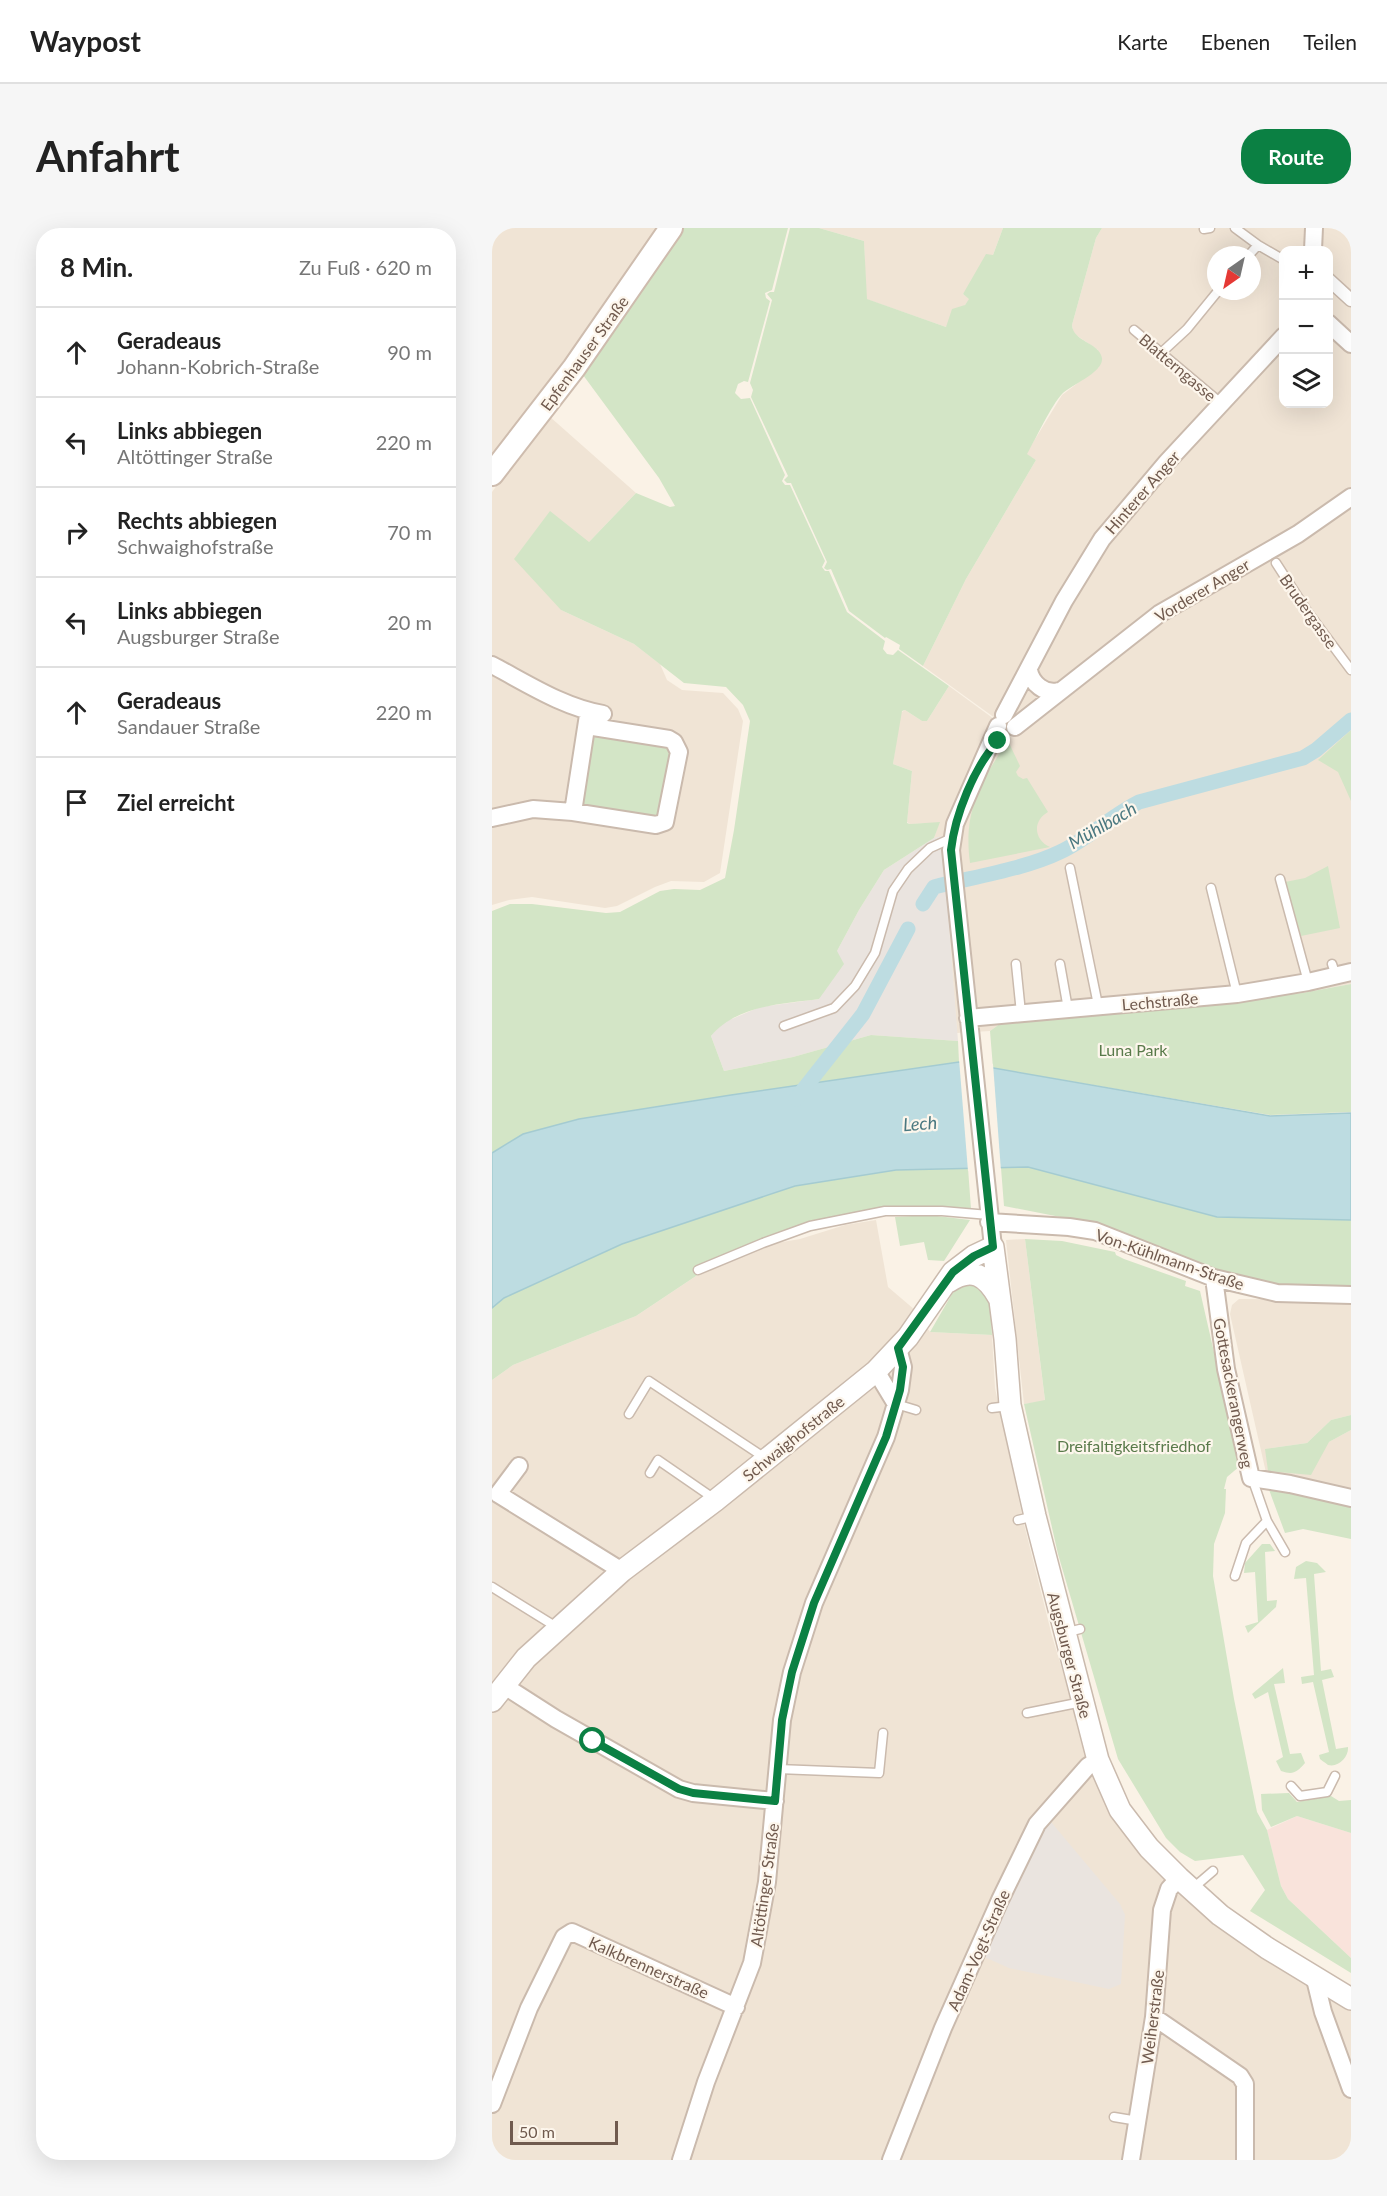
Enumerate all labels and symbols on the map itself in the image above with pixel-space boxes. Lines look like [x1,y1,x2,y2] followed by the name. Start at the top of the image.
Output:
[1207,246,1261,300] north arrow
[536,292,632,414] street label: Epfenhauser Straße
[1136,329,1220,405] street label: Blatterngasse
[1101,446,1183,538] street label: Hinterer Anger
[1151,554,1253,626] street label: Vorderer Anger
[1276,570,1342,652] street label: Brudergasse
[984,727,1010,753] route end
[1064,797,1140,853] water label: Mühlbach
[1121,988,1199,1014] street label: Lechstraße
[1099,1040,1168,1059] park label: Luna Park
[902,1111,938,1135] water label: Lech
[1093,1225,1247,1293] street label: Von-Kühlmann-Straße
[1210,1316,1258,1470] street label: Gottesackerangerweg
[738,1391,848,1485] street label: Schwaighofstraße
[1057,1436,1211,1455] park label: Dreifaltigkeitsfriedhof
[1044,1590,1096,1720] street label: Augsburger Straße
[579,1727,605,1753] route start
[746,1822,782,1948] street label: Altöttinger Straße
[943,1887,1013,2013] street label: Adam-Vogt-Straße
[586,1932,712,2002] street label: Kalkbrennerstraße
[1137,1969,1167,2065] street label: Weiherstraße
[510,2118,618,2146] scale bar

